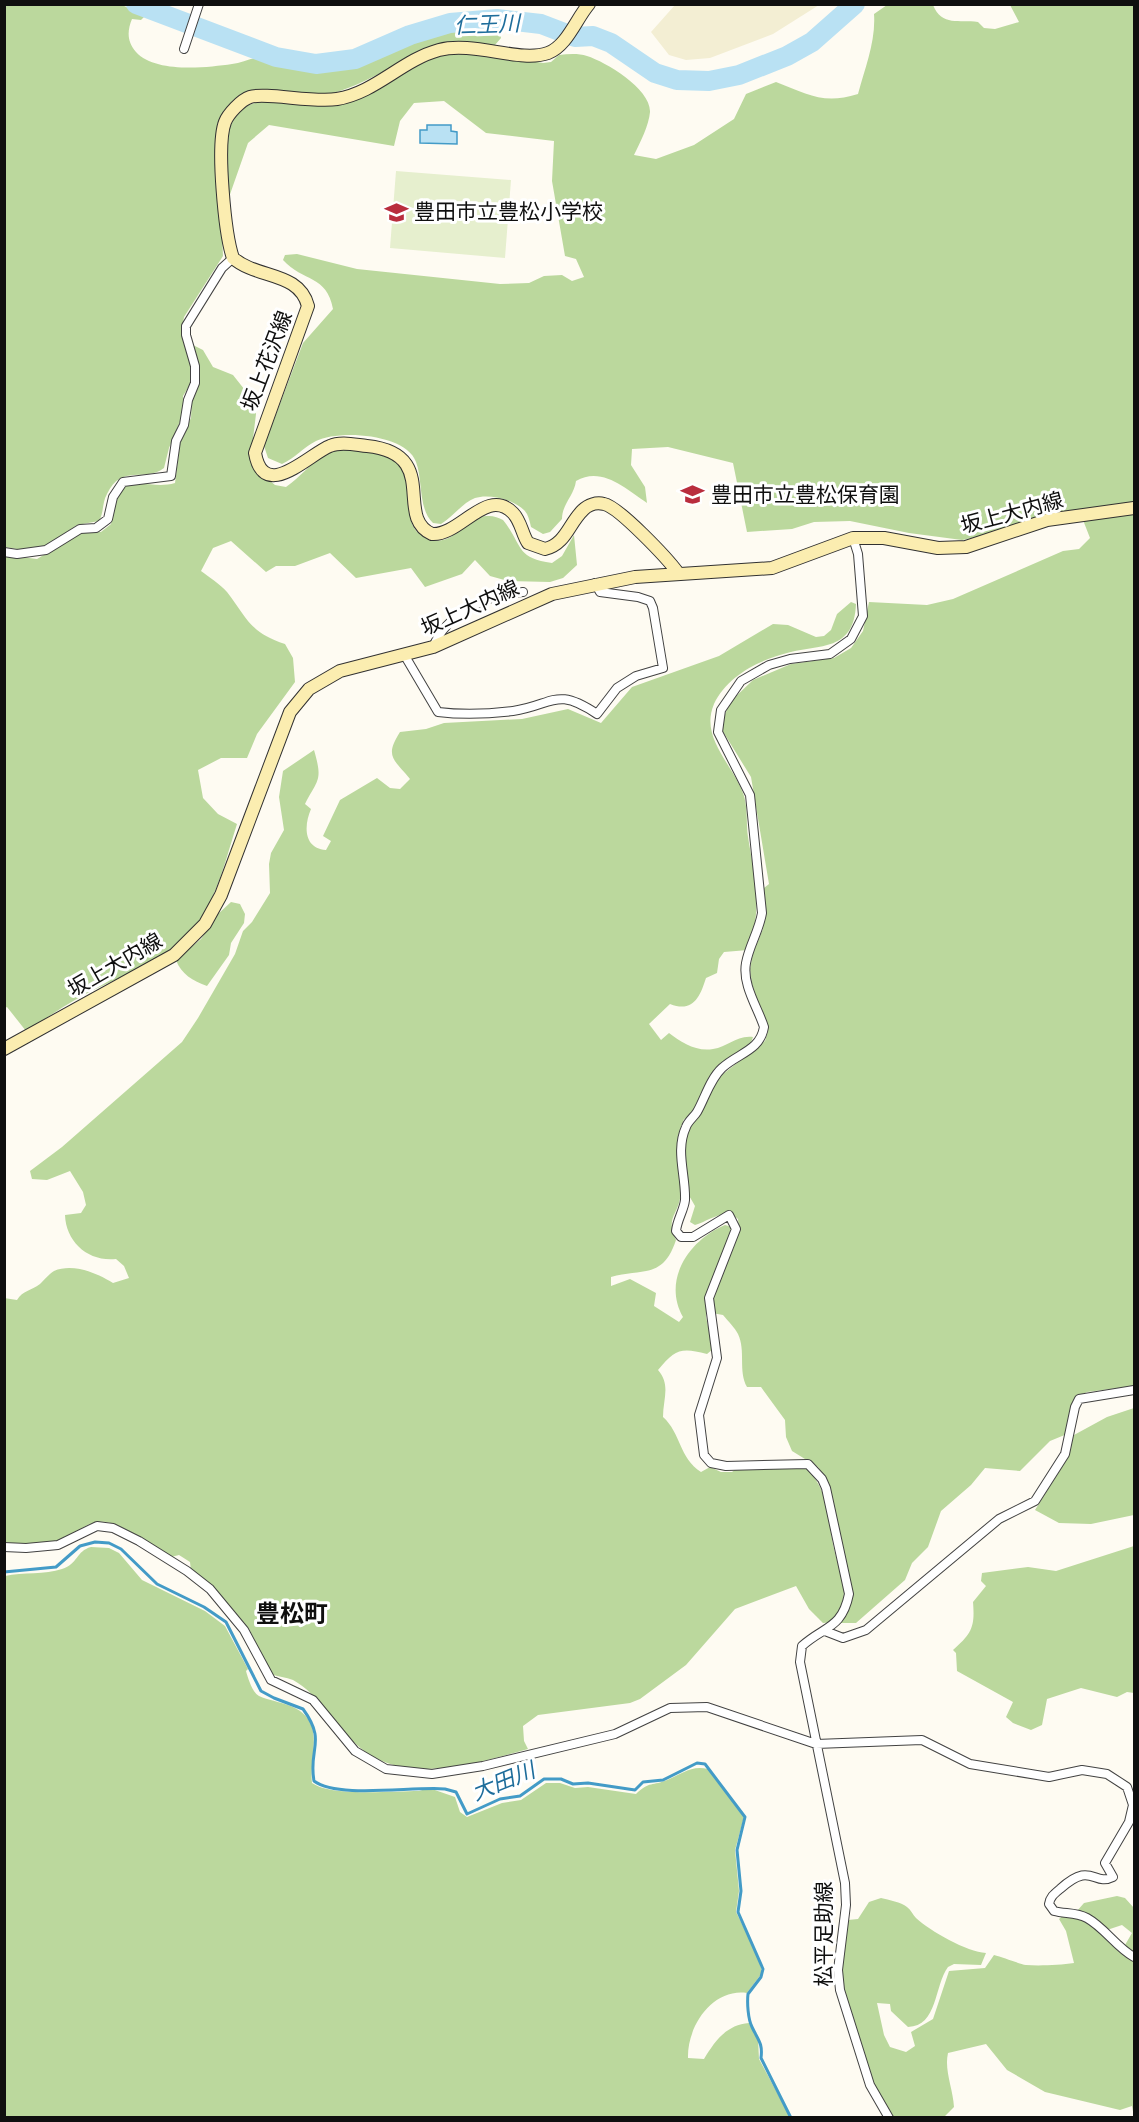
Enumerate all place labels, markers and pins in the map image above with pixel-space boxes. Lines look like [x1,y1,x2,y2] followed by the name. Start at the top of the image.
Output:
[414,195,603,225] place label: 豊田市立豊松小学校
[383,199,409,225] school or university icon: 豊田市立豊松小学校
[711,478,900,508] place label: 豊田市立豊松保育園
[680,482,706,508] school or university icon: 豊田市立豊松保育園

